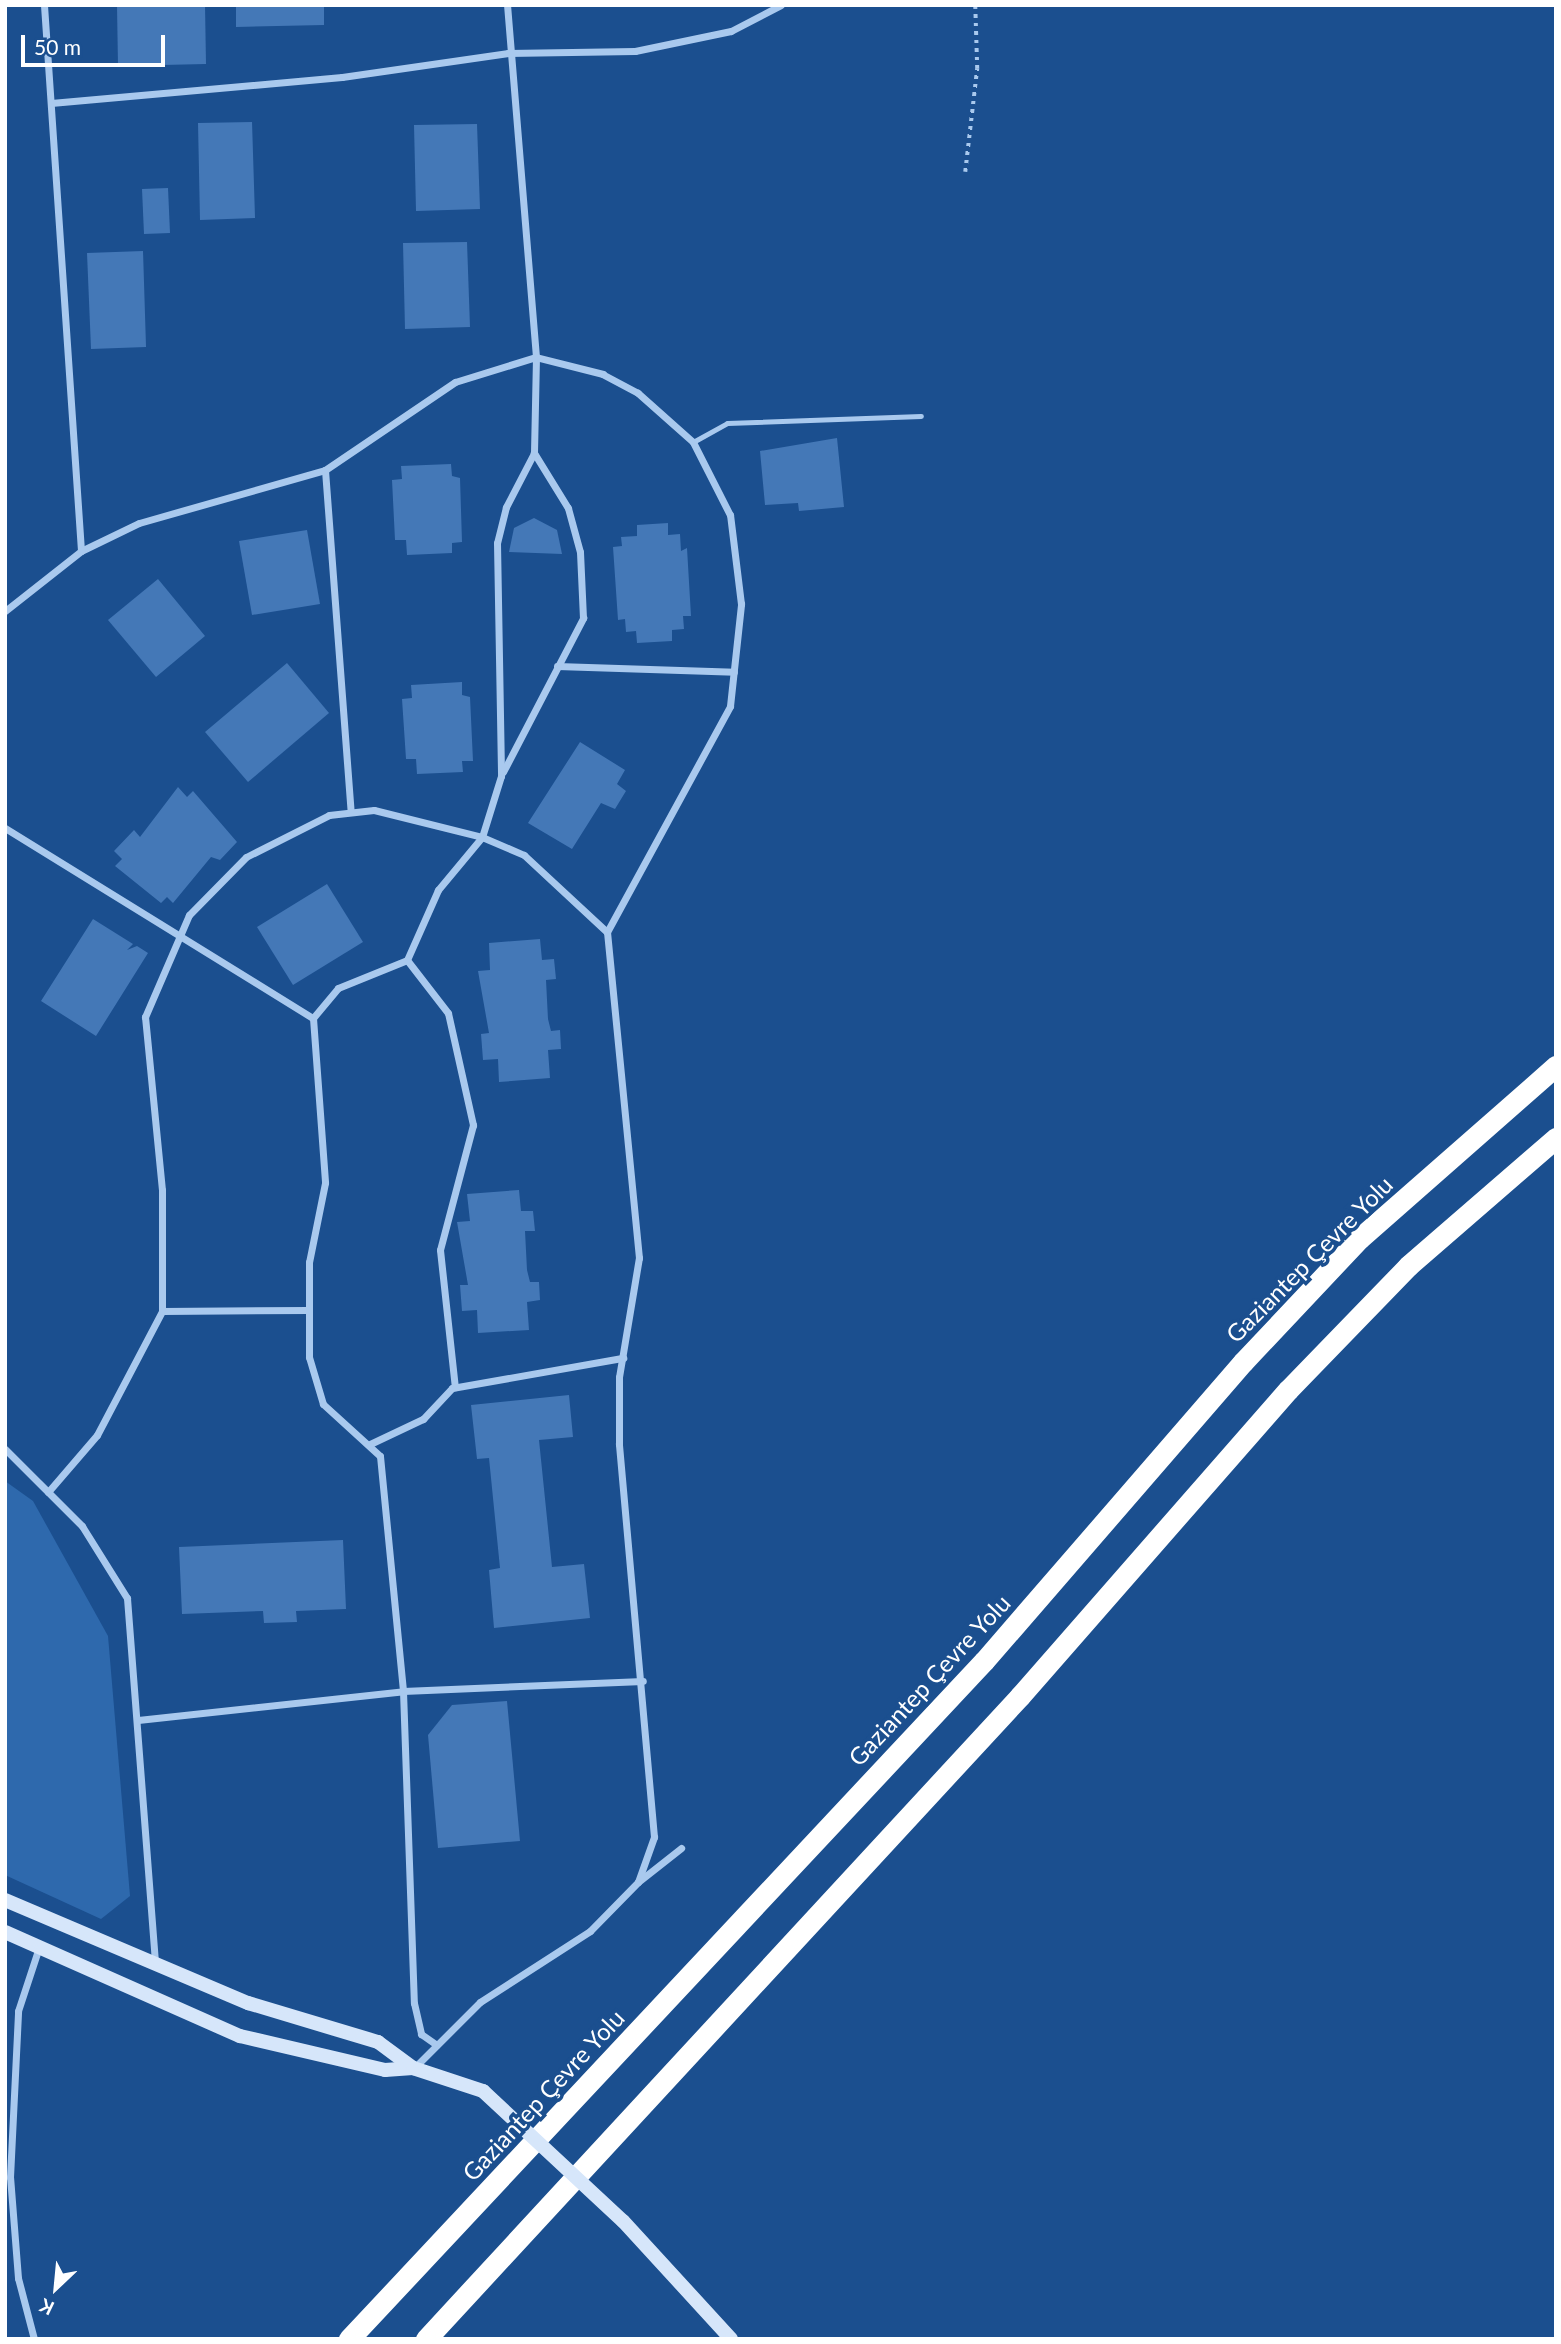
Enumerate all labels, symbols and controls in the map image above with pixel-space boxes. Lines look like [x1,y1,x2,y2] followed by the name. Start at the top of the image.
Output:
[24,21,168,65] scale bar
[34,34,81,59] text: 50 m
[1219,1169,1399,1349] street label: Gaziantep Çevre Yolu
[842,1588,1016,1772] street label: Gaziantep Çevre Yolu
[456,2003,630,2187] street label: Gaziantep Çevre Yolu
[21,2253,91,2323] north arrow
[36,2294,57,2321] text: K

